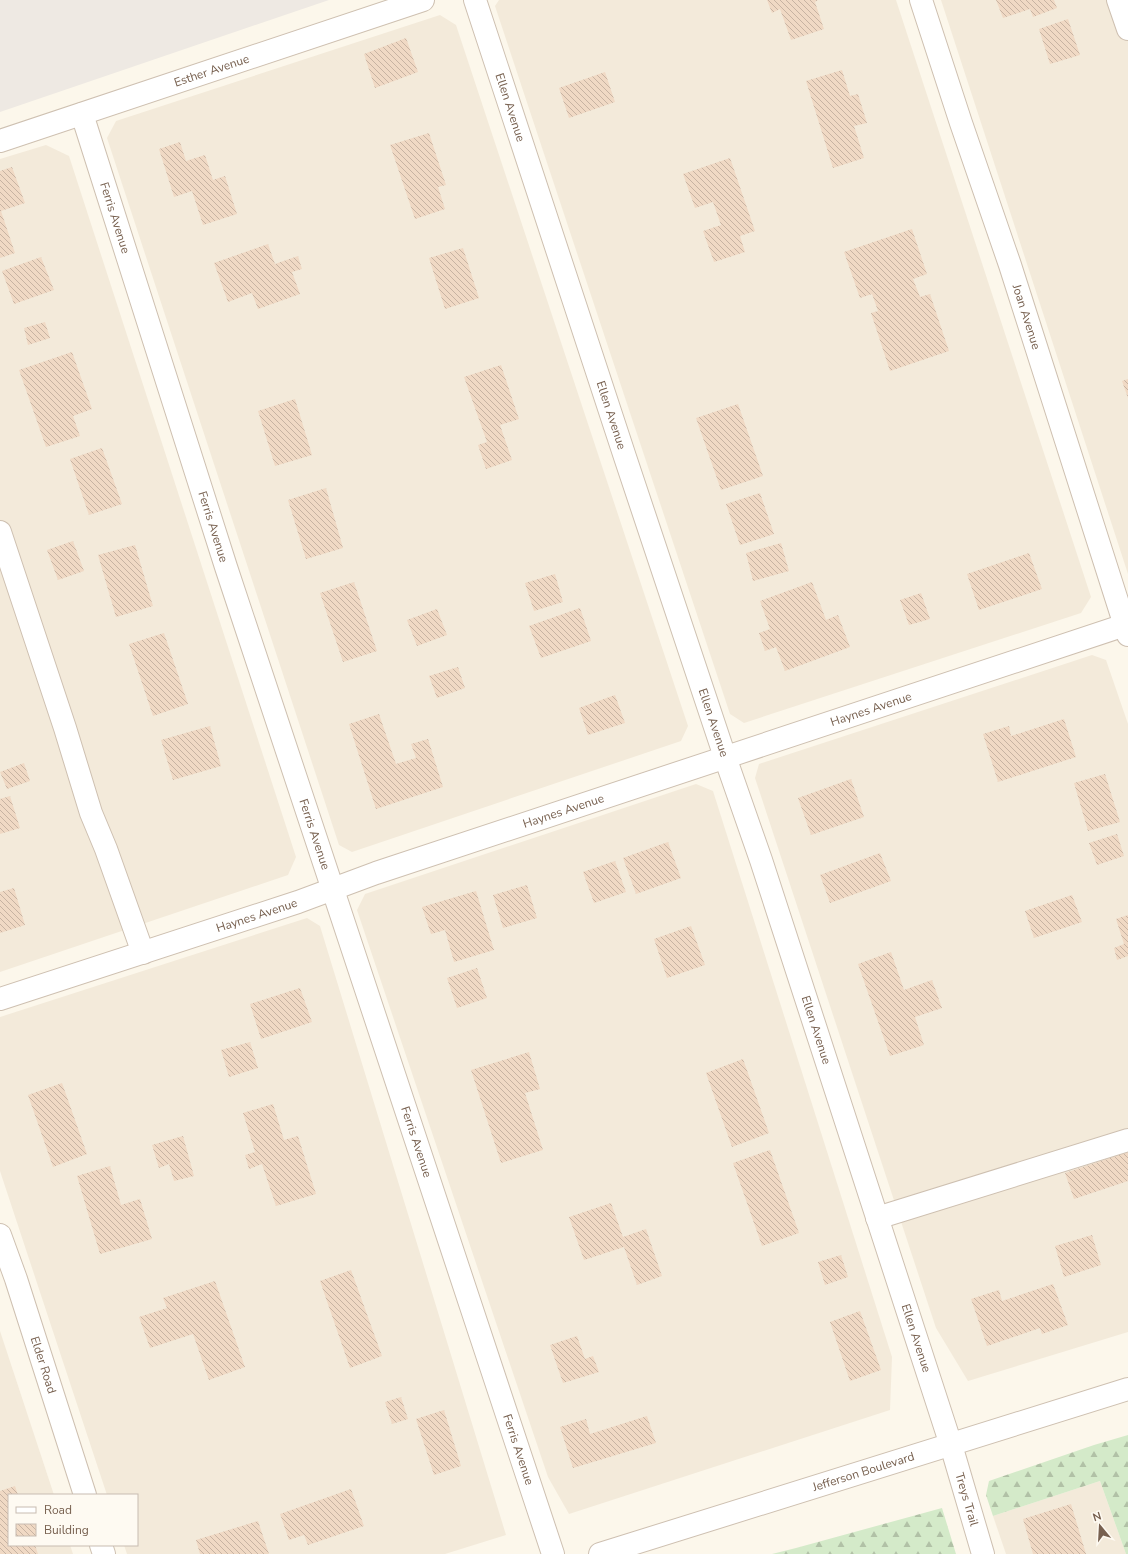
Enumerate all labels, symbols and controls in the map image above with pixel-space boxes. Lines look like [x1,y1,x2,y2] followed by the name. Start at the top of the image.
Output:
[172,51,251,90] street label: Esther Avenue
[492,71,529,144] street label: Ellen Avenue
[96,180,134,256] street label: Ferris Avenue
[1008,281,1044,352] street label: Joan Avenue
[593,379,630,452] street label: Ellen Avenue
[194,489,232,564] street label: Ferris Avenue
[695,686,732,759] street label: Ellen Avenue
[828,688,914,730] street label: Haynes Avenue
[521,790,606,832] street label: Haynes Avenue
[295,797,334,872] street label: Ferris Avenue
[214,895,299,936] street label: Haynes Avenue
[798,994,835,1066] street label: Ellen Avenue
[397,1104,436,1180] street label: Ferris Avenue
[898,1302,935,1374] street label: Ellen Avenue
[27,1334,60,1396] street label: Elder Road
[499,1412,538,1487] street label: Ferris Avenue
[810,1448,916,1495] street label: Jefferson Boulevard
[952,1471,983,1528] street label: Treys Trail
[8,1494,138,1546] legend
[44,1502,72,1518] text: Road
[1080,1506,1120,1546] north arrow
[1091,1509,1103,1525] text: N
[44,1522,89,1538] text: Building

